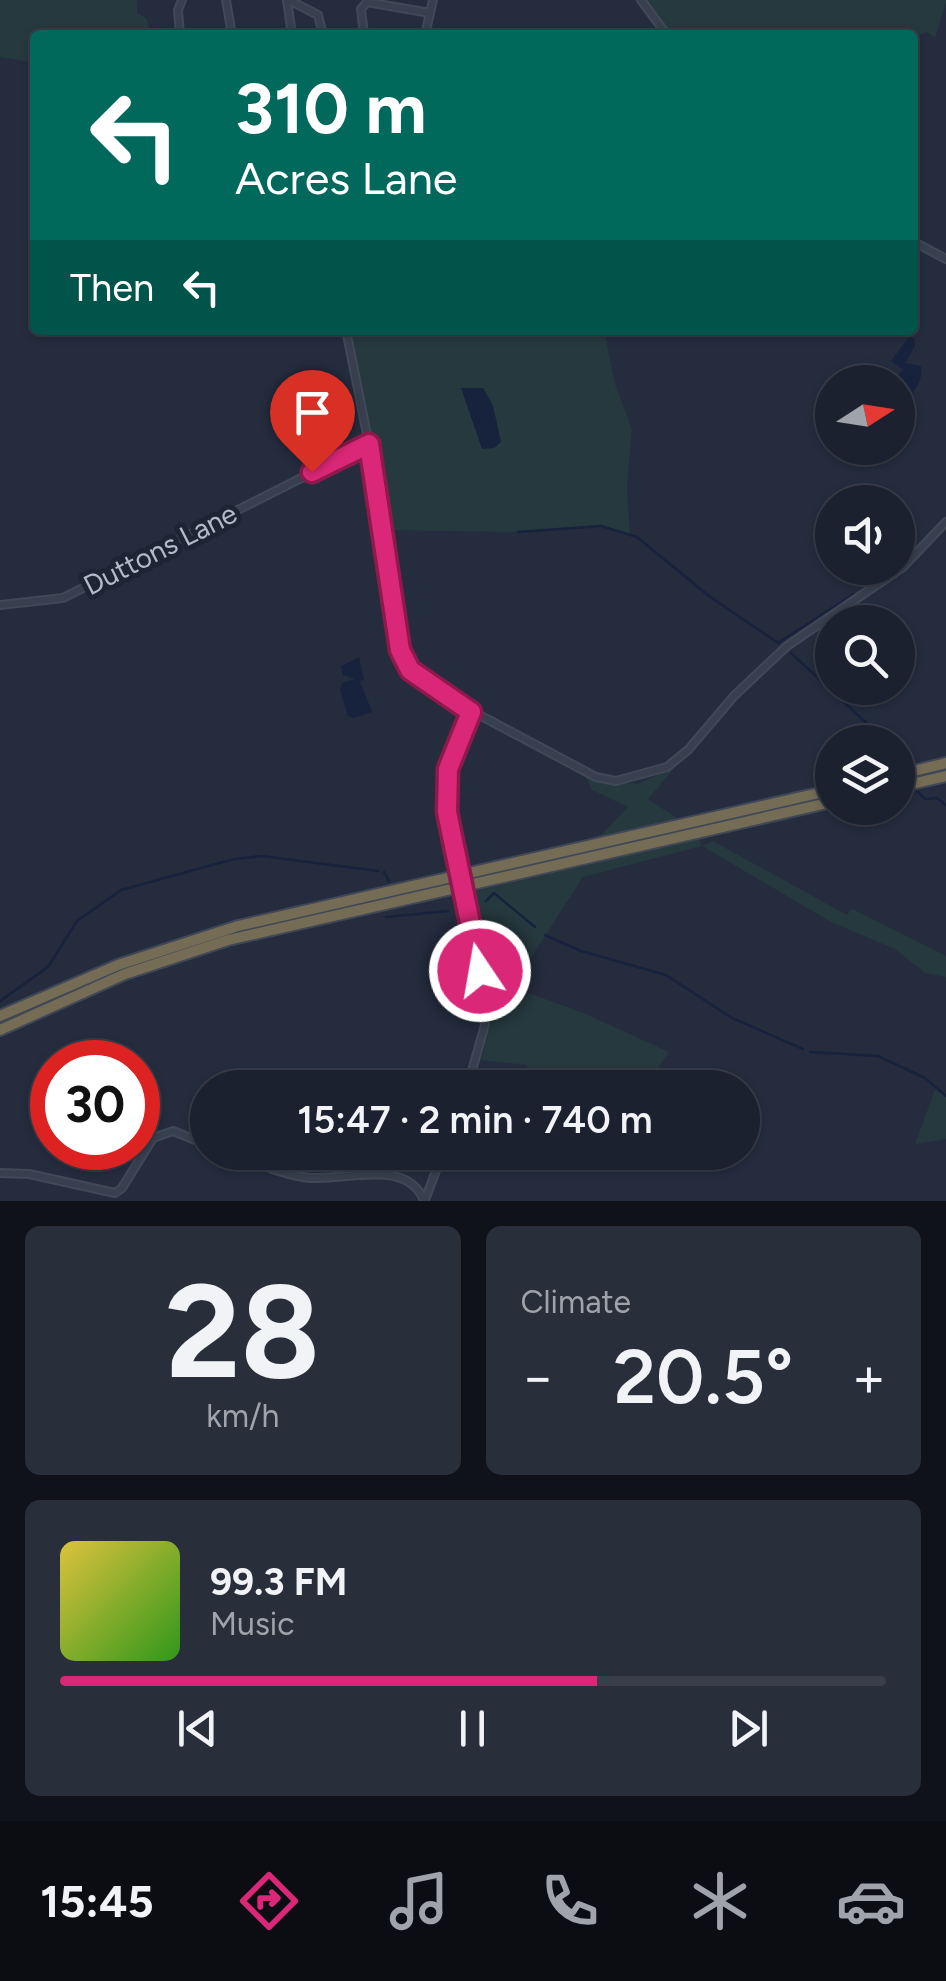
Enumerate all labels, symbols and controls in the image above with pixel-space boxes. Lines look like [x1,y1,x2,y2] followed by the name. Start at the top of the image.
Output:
[235,66,427,151] text: 310 m
[70,70,200,200] icon: left
[235,151,457,205] text: Acres Lane
[174,260,229,315] icon: left
[70,265,154,311] text: Then
[815,365,915,465] north arrow
[815,365,915,825] map controls
[270,370,355,473] pin
[285,385,340,440] icon: arrive
[815,485,915,585] button: sound
[78,496,242,602] street label: Duttons Lane
[815,605,915,705] button: search
[815,725,915,825] button: layers
[428,919,532,1023] position arrow
[30,1040,160,1170] speed limit sign: 30
[297,1097,653,1143] text: 15:47 · 2 min · 740 m
[165,1254,320,1410] text: 28
[521,1283,631,1321] text: Climate
[613,1332,793,1422] text: 20.5°
[521,1344,555,1410] text: −
[852,1344,886,1410] text: +
[206,1397,279,1435] text: km/h
[210,1559,347,1605] text: 99.3 FM
[210,1605,295,1643] text: Music
[170,1701,225,1756] icon: previous
[445,1701,500,1756] icon: pause
[721,1701,776,1756] icon: next
[234,1866,304,1936] icon: directions
[384,1866,454,1936] icon: music
[535,1866,605,1936] icon: phone
[685,1866,755,1936] icon: climate
[836,1866,906,1936] icon: car
[40,1874,154,1928] text: 15:45

